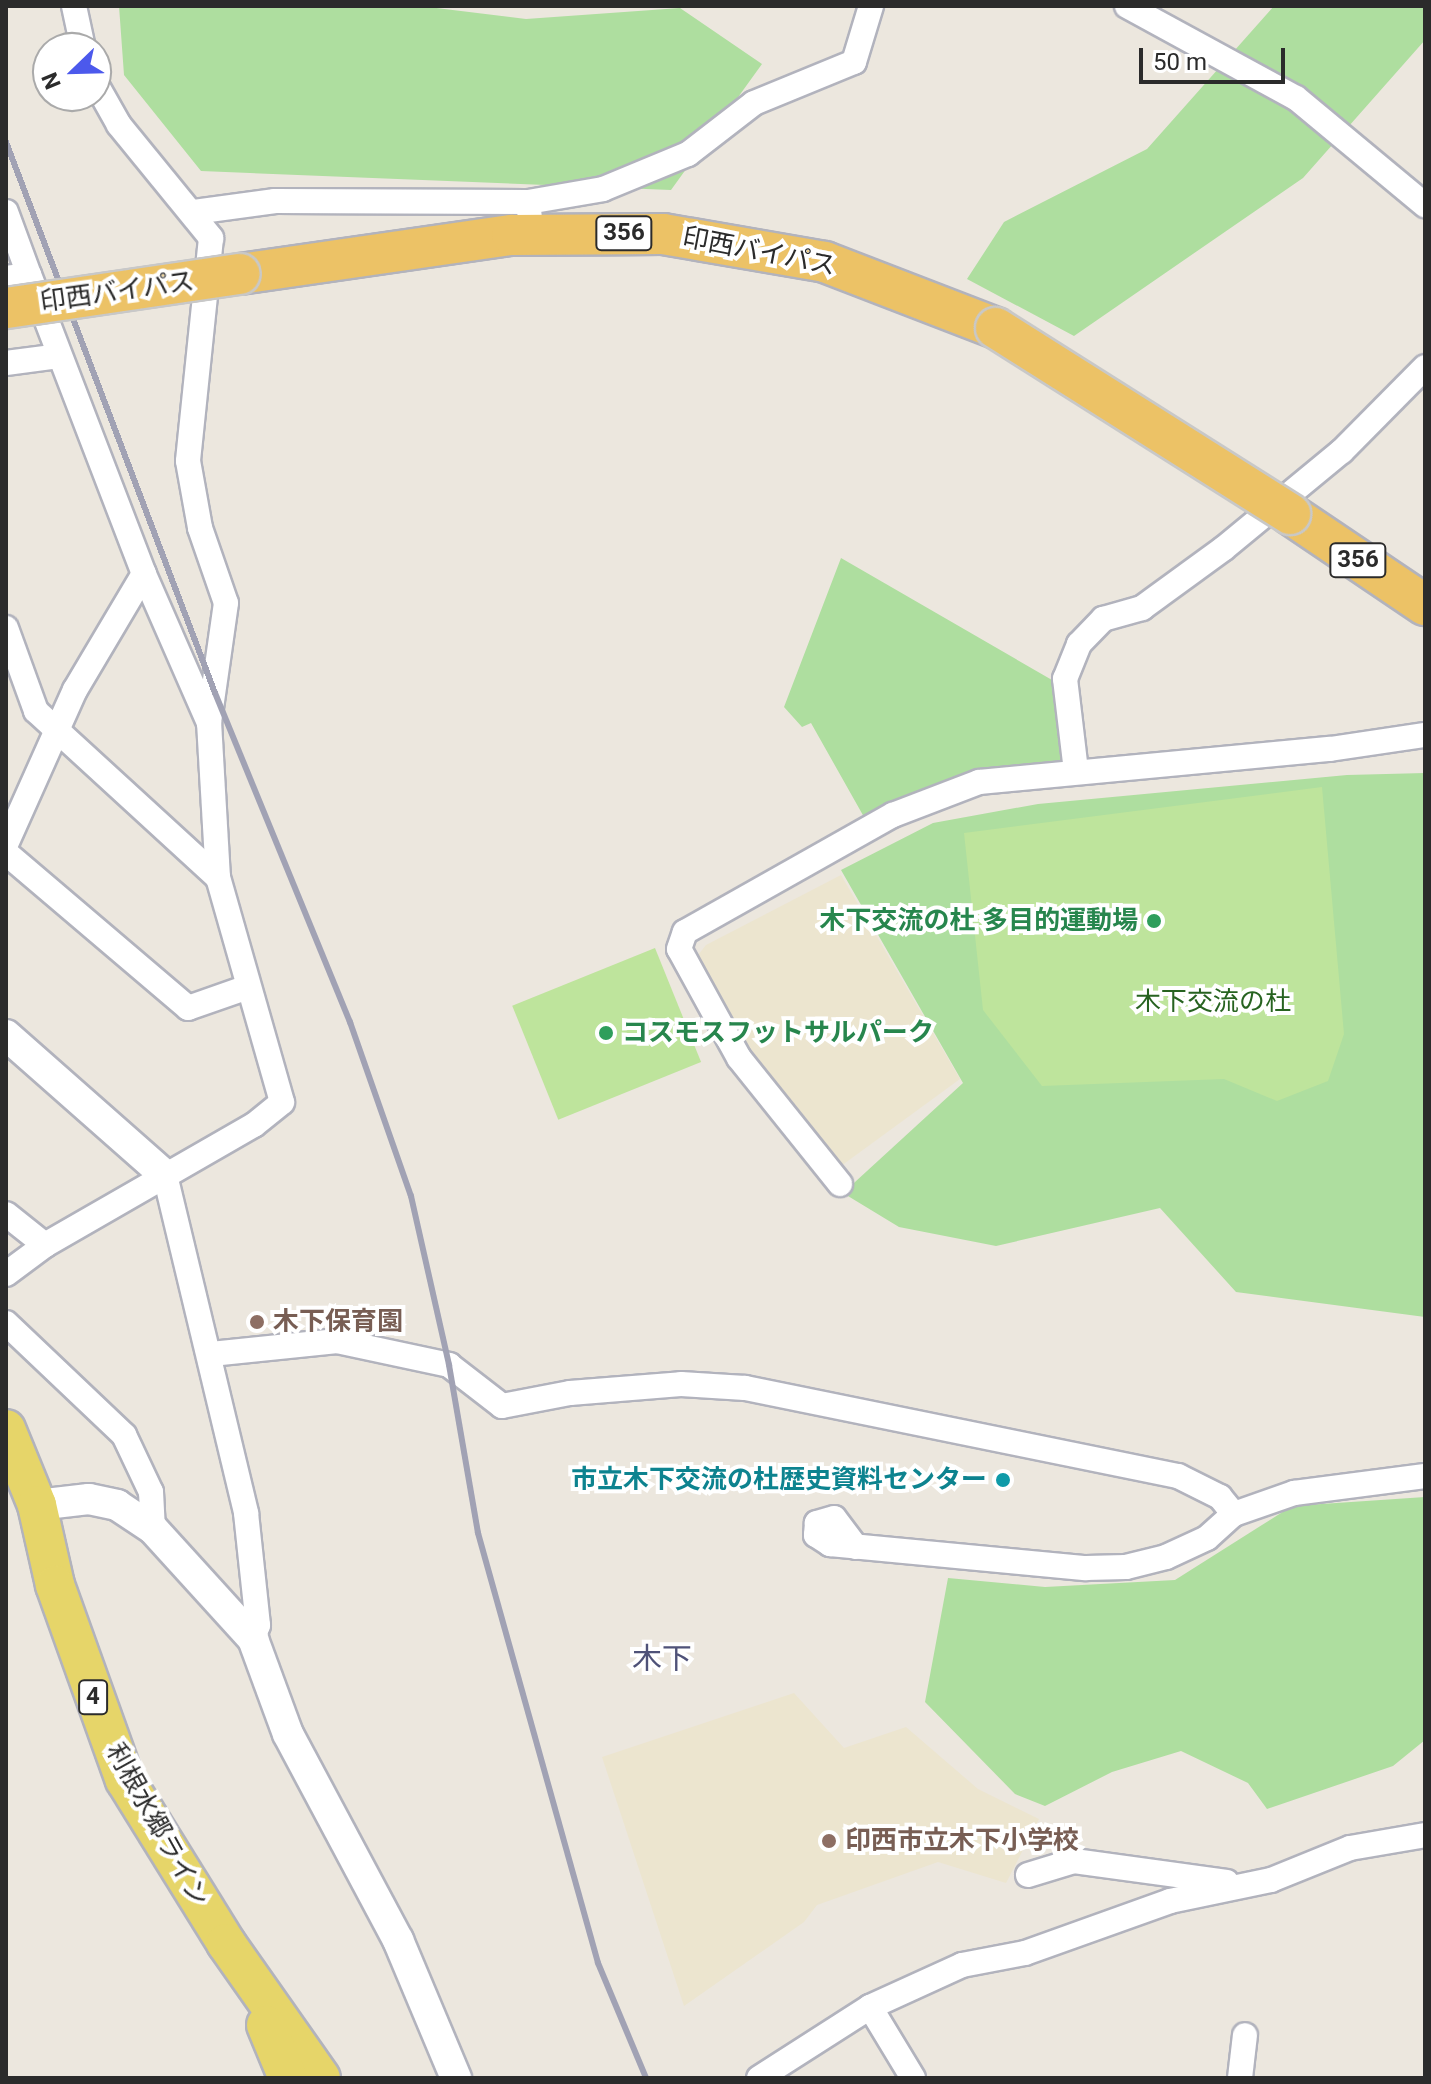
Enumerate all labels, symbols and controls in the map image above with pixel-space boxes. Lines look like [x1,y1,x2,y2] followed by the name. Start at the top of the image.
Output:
[32,32,112,112] north arrow
[1143,32,1289,82] scale bar
[1153,48,1207,76] text: 50 m
[37,69,66,93] text: N
[594,213,654,253] road number: 356
[679,222,839,282] street label: 印西バイパス
[38,266,196,318] street label: 印西バイパス
[1328,540,1388,580] road number: 356
[820,905,1138,937] place label: 木下交流の杜 多目的運動場
[1145,912,1163,930] marker: 木下交流の杜 多目的運動場
[1135,986,1291,1018] park label: 木下交流の杜
[622,1017,934,1049] place label: コスモスフットサルパーク
[597,1024,615,1042] marker: コスモスフットサルパーク
[273,1306,403,1338] place label: 木下保育園
[248,1313,266,1331] marker: 木下保育園
[571,1464,987,1496] place label: 市立木下交流の杜歴史資料センター
[994,1471,1012,1489] marker: 市立木下交流の杜歴史資料センター
[632,1641,692,1677] district label: 木下
[77,1677,109,1717] road number: 4
[99,1738,215,1912] street label: 利根水郷ライン
[845,1825,1079,1857] place label: 印西市立木下小学校
[820,1832,838,1850] marker: 印西市立木下小学校

